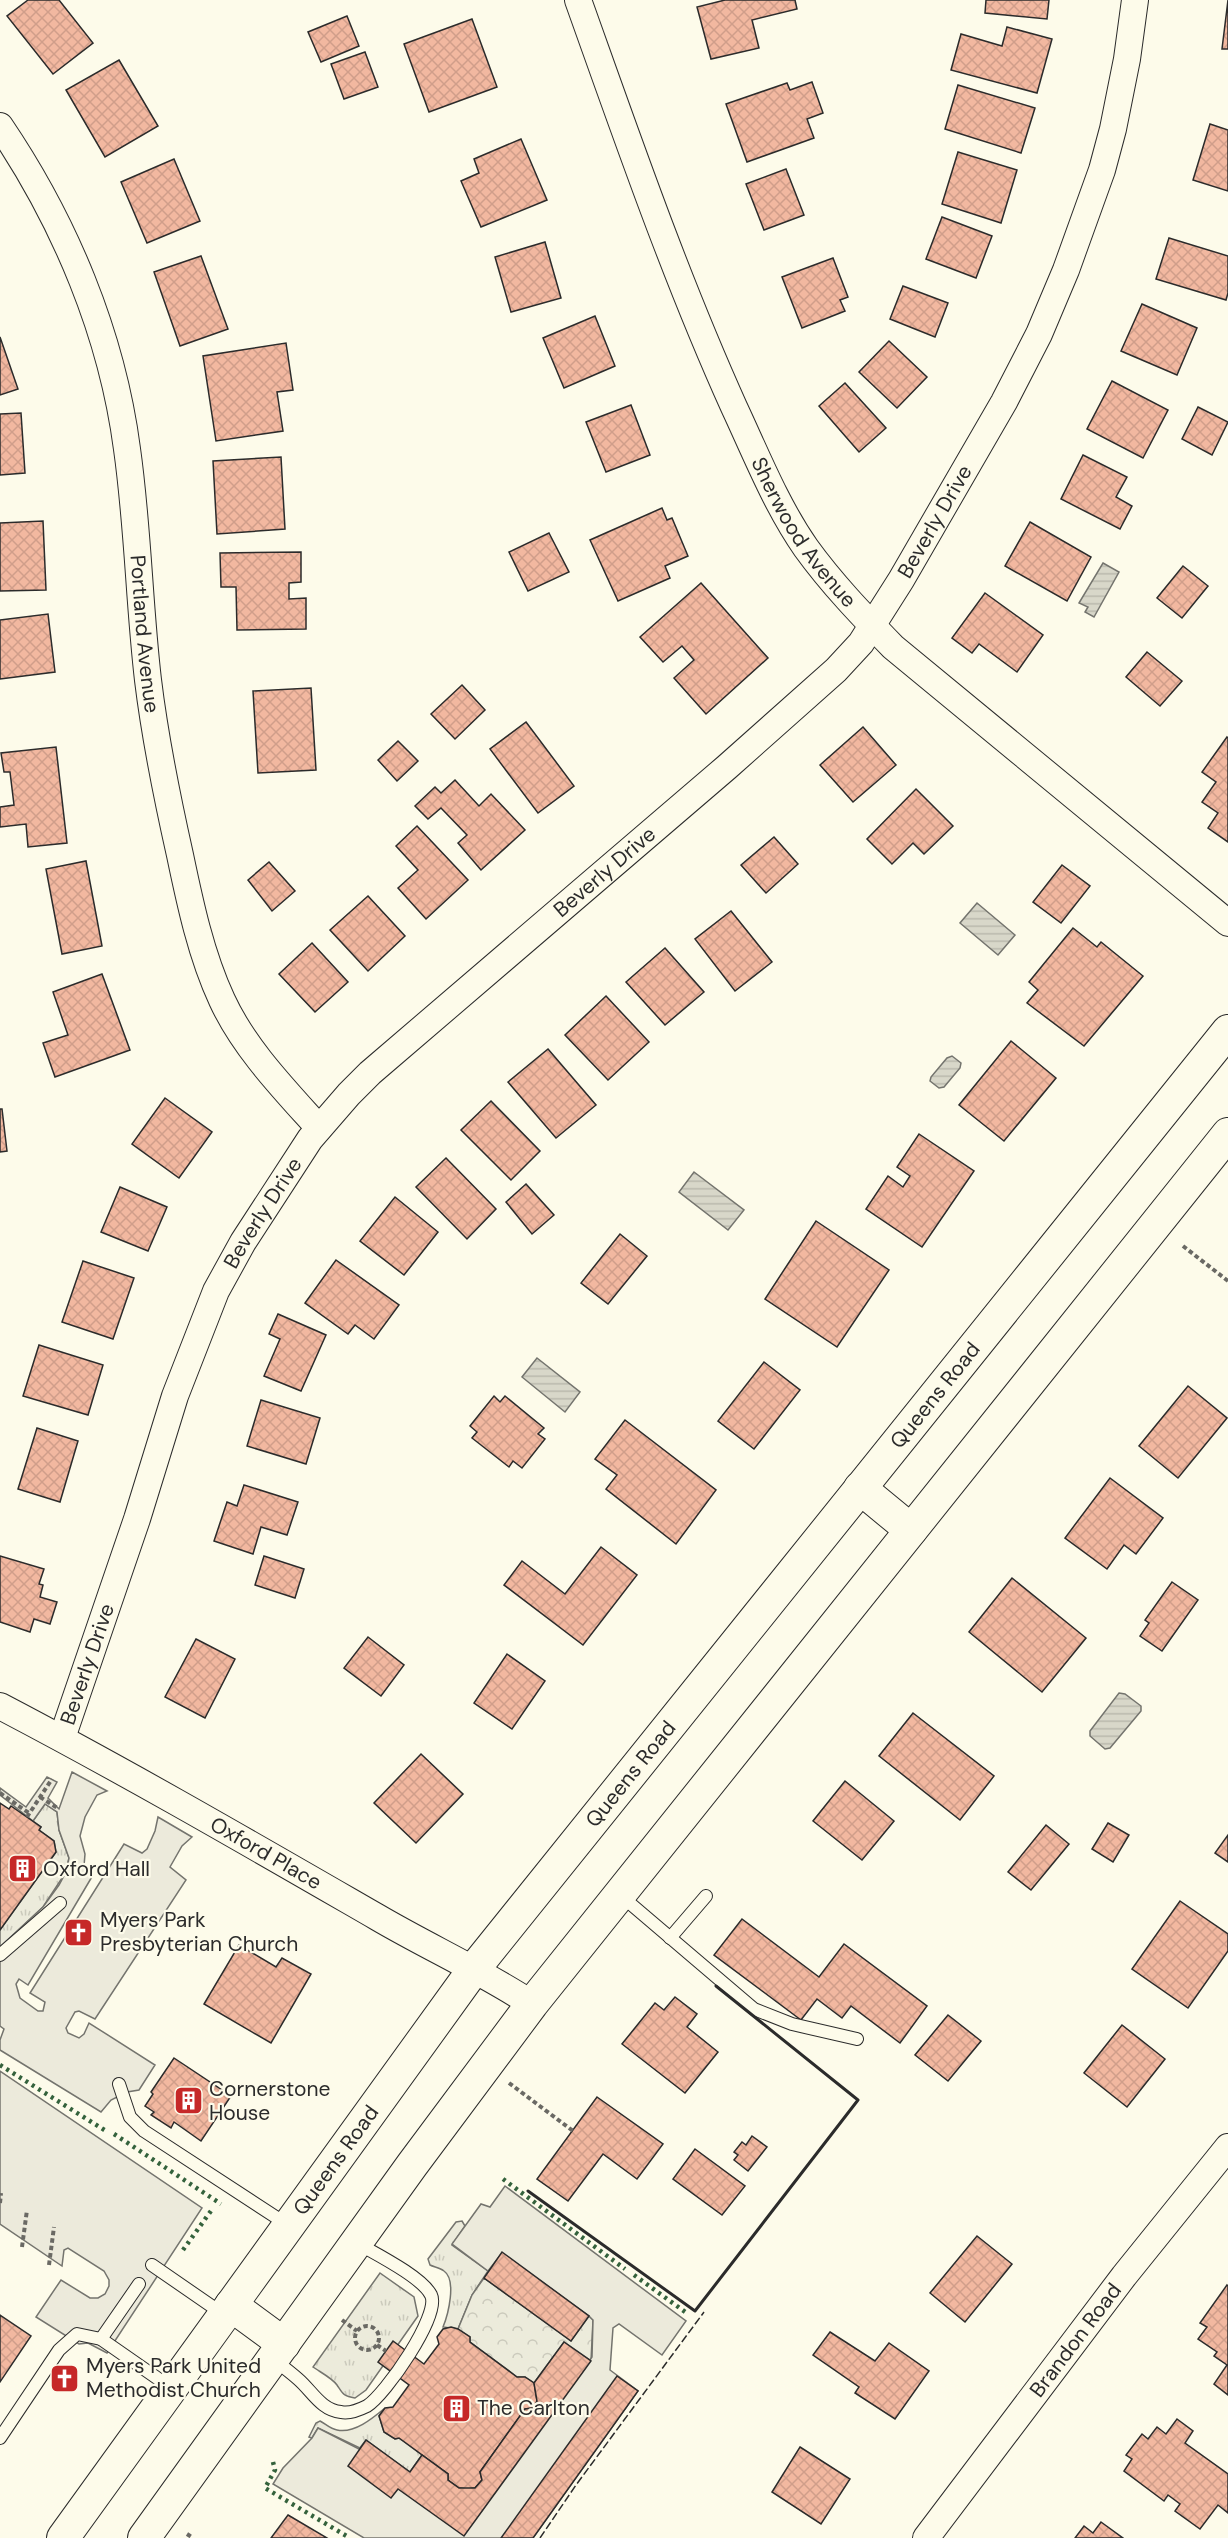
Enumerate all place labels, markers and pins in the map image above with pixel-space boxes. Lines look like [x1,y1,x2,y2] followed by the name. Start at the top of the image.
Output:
[6,1853,38,1885] building icon: Oxford Hall
[43,1855,150,1883] place label: Oxford Hall
[100,1906,298,1958] place label: Myers Park Presbyterian Church
[63,1916,95,1948] church icon: Myers Park Presbyterian Church
[209,2075,331,2127] place label: Cornerstone House
[172,2085,204,2117] building icon: Cornerstone House
[86,2352,261,2404] place label: Myers Park United Methodist Church
[49,2362,81,2394] church icon: Myers Park United Methodist Church
[440,2392,472,2424] building icon: The Carlton
[477,2394,590,2422] place label: The Carlton

